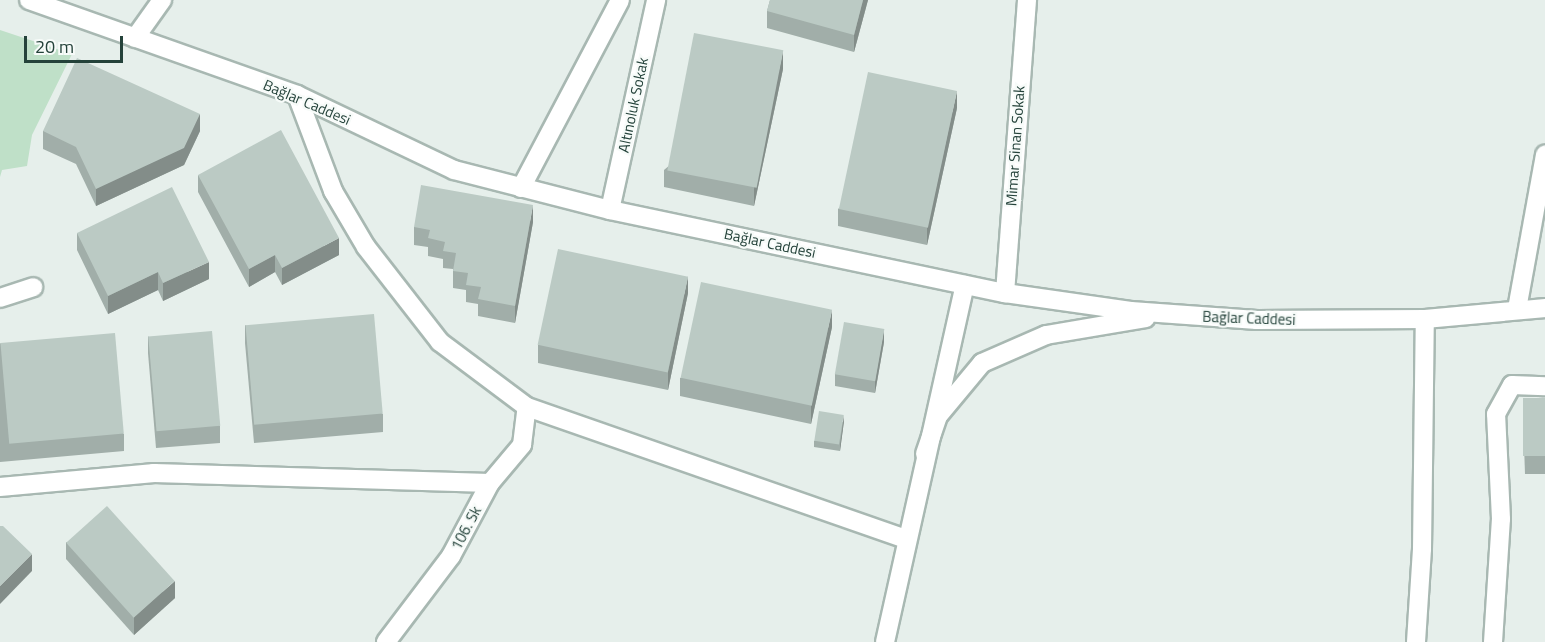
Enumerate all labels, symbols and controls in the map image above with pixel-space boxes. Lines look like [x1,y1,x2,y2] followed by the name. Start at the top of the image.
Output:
[27,24,126,62] scale bar
[35,33,74,60] text: 20 m
[614,56,652,154] street label: Altınoluk Sokak
[261,75,353,129] street label: Bağlar Caddesi
[1002,85,1028,207] street label: Mimar Sinan Sokak
[722,224,818,262] street label: Bağlar Caddesi
[1202,307,1296,329] street label: Bağlar Caddesi
[447,503,485,553] street label: 106. Sk

